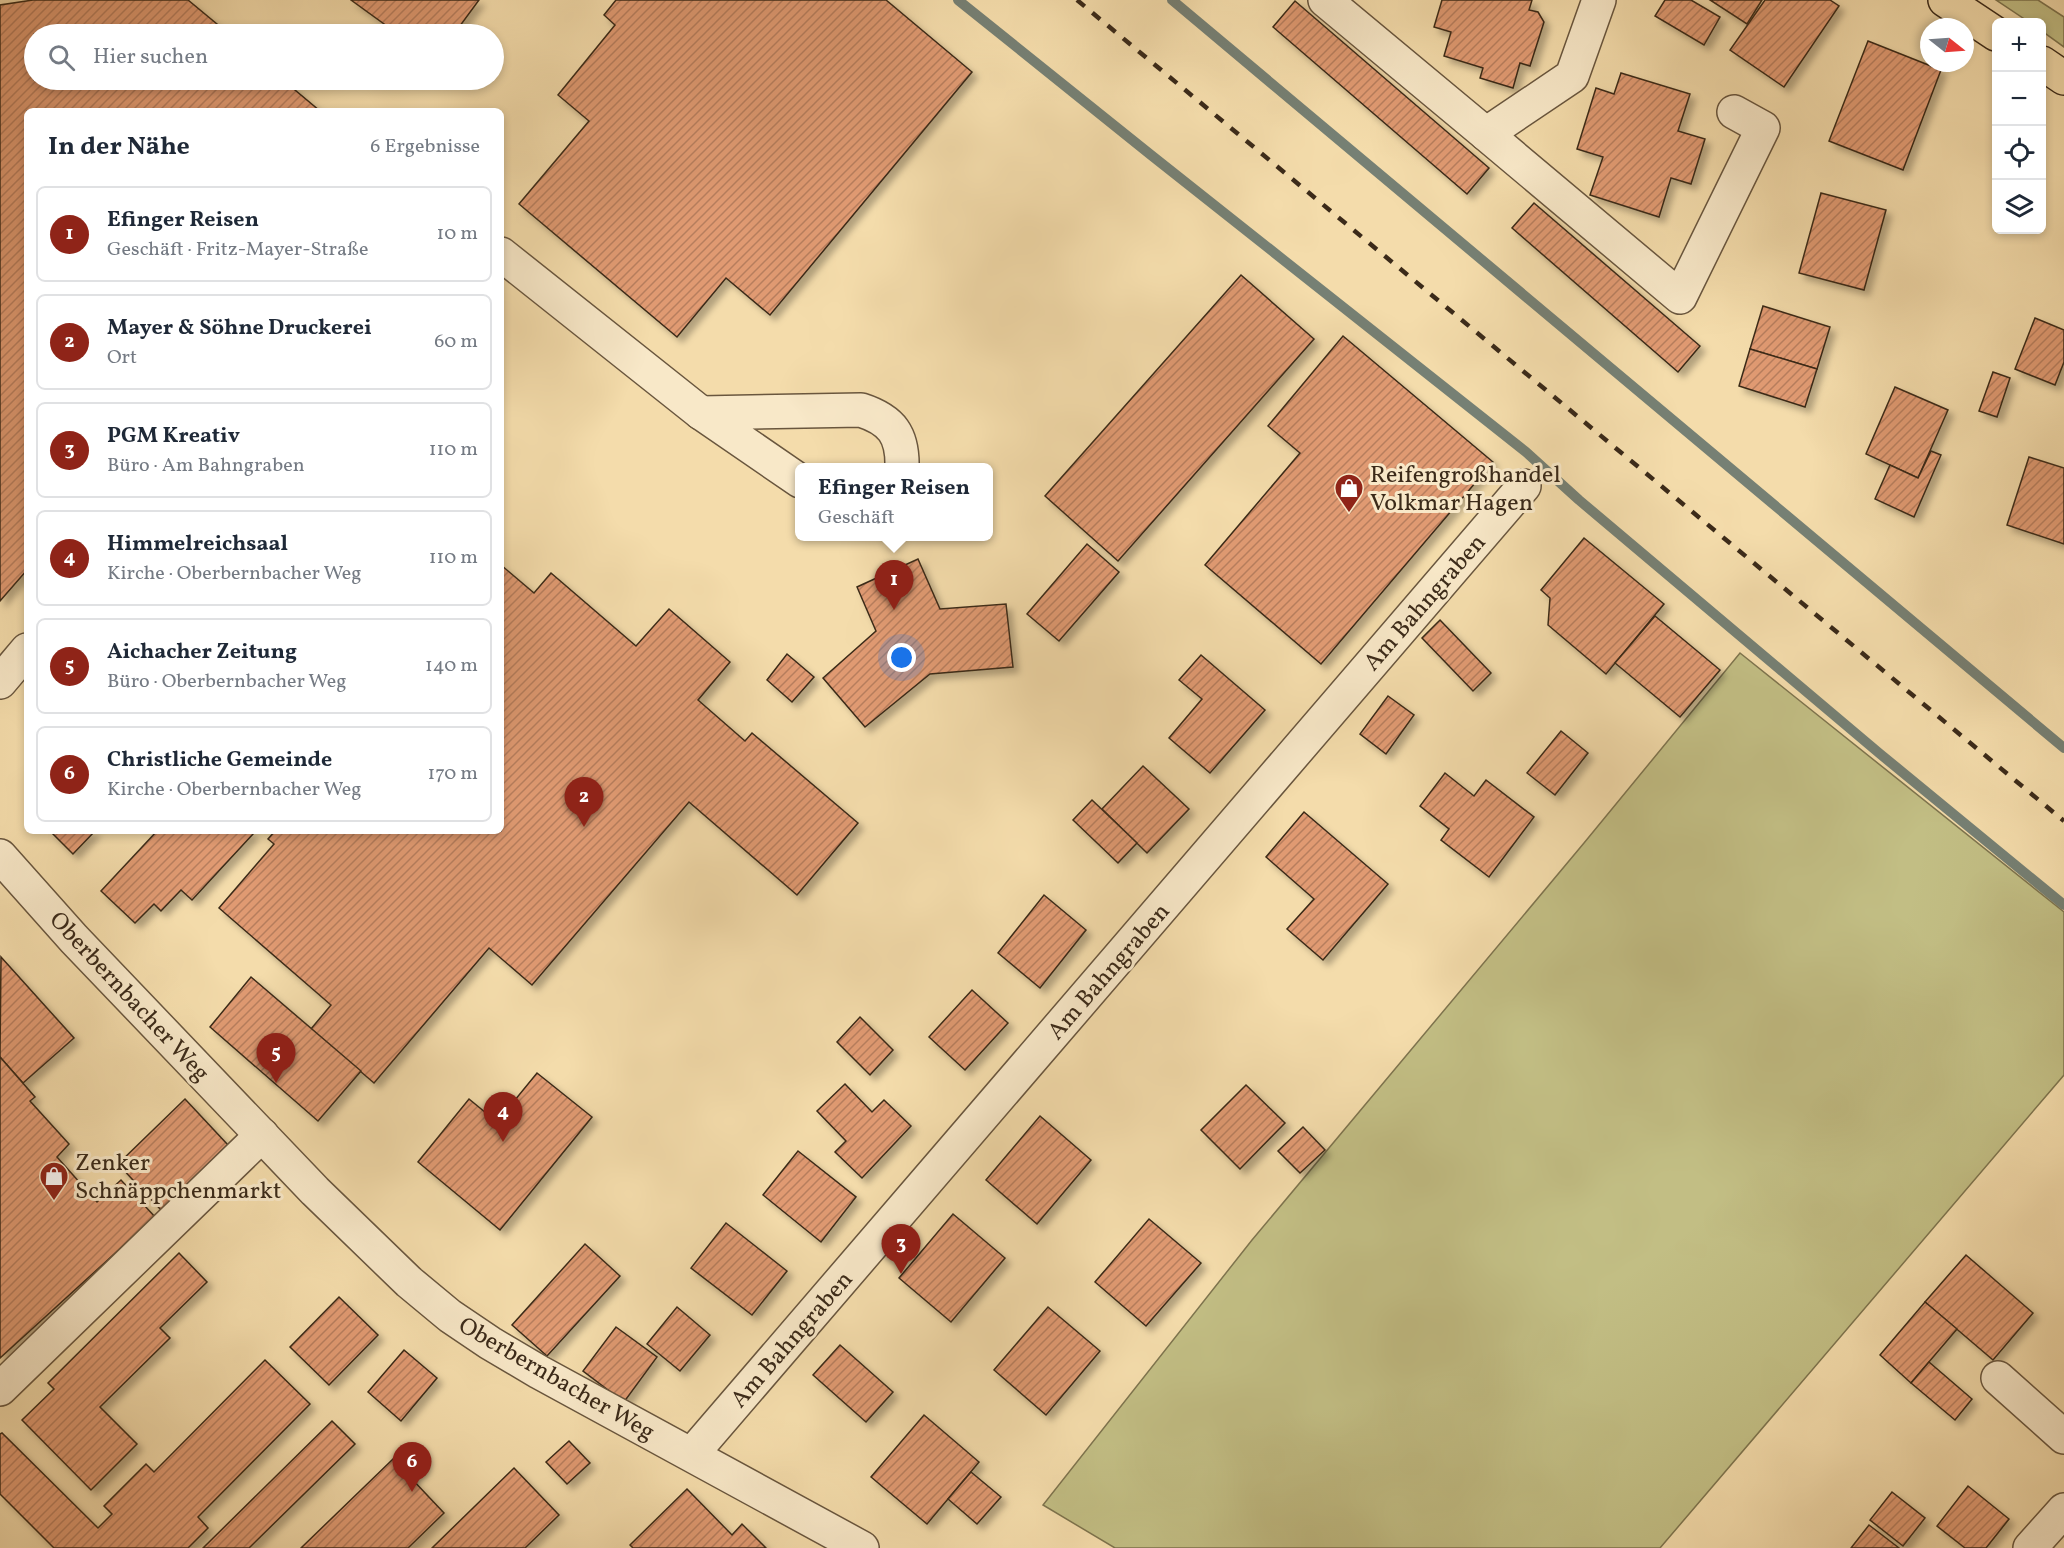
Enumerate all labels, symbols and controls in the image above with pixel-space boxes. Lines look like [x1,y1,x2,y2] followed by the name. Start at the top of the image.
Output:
[1920,18,1974,72] north arrow
[1992,18,2046,234] map controls
[1992,18,2046,72] button: +
[24,24,504,90] search box
[45,41,78,74] icon: search
[93,42,208,73] text: Hier suchen
[1992,72,2046,126] button: −
[1992,126,2046,180] button: locate
[48,129,190,165] text: In der Nähe
[370,133,480,161] text: 6 Ergebnisse
[1992,180,2046,234] button: layers
[107,205,259,236] text: Efinger Reisen
[65,220,74,248] text: 1
[437,220,478,248] text: 10 m
[107,236,368,264] text: Geschäft · Fritz-Mayer-Straße
[107,313,372,344] text: Mayer & Söhne Druckerei
[64,328,75,356] text: 2
[434,328,478,356] text: 60 m
[107,344,137,372] text: Ort
[107,421,240,452] text: PGM Kreativ
[64,436,75,464] text: 3
[429,436,478,464] text: 110 m
[107,452,305,480] text: Büro · Am Bahngraben
[1370,459,1561,521] place label: Reifengroßhandel Volkmar Hagen
[795,463,993,541] popup
[1333,472,1365,514] shop icon: Reifengroßhandel Volkmar Hagen
[818,473,970,504] text: Efinger Reisen
[818,504,895,532] text: Geschäft
[1356,527,1495,679] street label: Am Bahngraben
[107,529,288,560] text: Himmelreichsaal
[63,544,76,572] text: 4
[429,544,478,572] text: 110 m
[107,560,362,588] text: Kirche · Oberbernbacher Weg
[874,560,914,610] pin: 1
[107,637,297,668] text: Aichacher Zeitung
[887,643,916,672] your location
[65,652,74,680] text: 5
[425,652,478,680] text: 140 m
[107,668,347,696] text: Büro · Oberbernbacher Weg
[107,745,332,776] text: Christliche Gemeinde
[64,760,75,788] text: 6
[428,760,478,788] text: 170 m
[107,776,362,804] text: Kirche · Oberbernbacher Weg
[564,778,604,827] pin: 2
[1040,896,1179,1048] street label: Am Bahngraben
[40,905,217,1090] street label: Oberbernbacher Weg
[256,1034,296,1083] pin: 5
[484,1092,522,1142] pin: 4
[75,1147,281,1209] place label: Zenker Schnäppchenmarkt
[38,1160,70,1202] shop icon: Zenker Schnäppchenmarkt
[882,1224,920,1274] pin: 3
[723,1264,862,1416] street label: Am Bahngraben
[451,1310,661,1450] street label: Oberbernbacher Weg
[392,1442,432,1492] pin: 6

